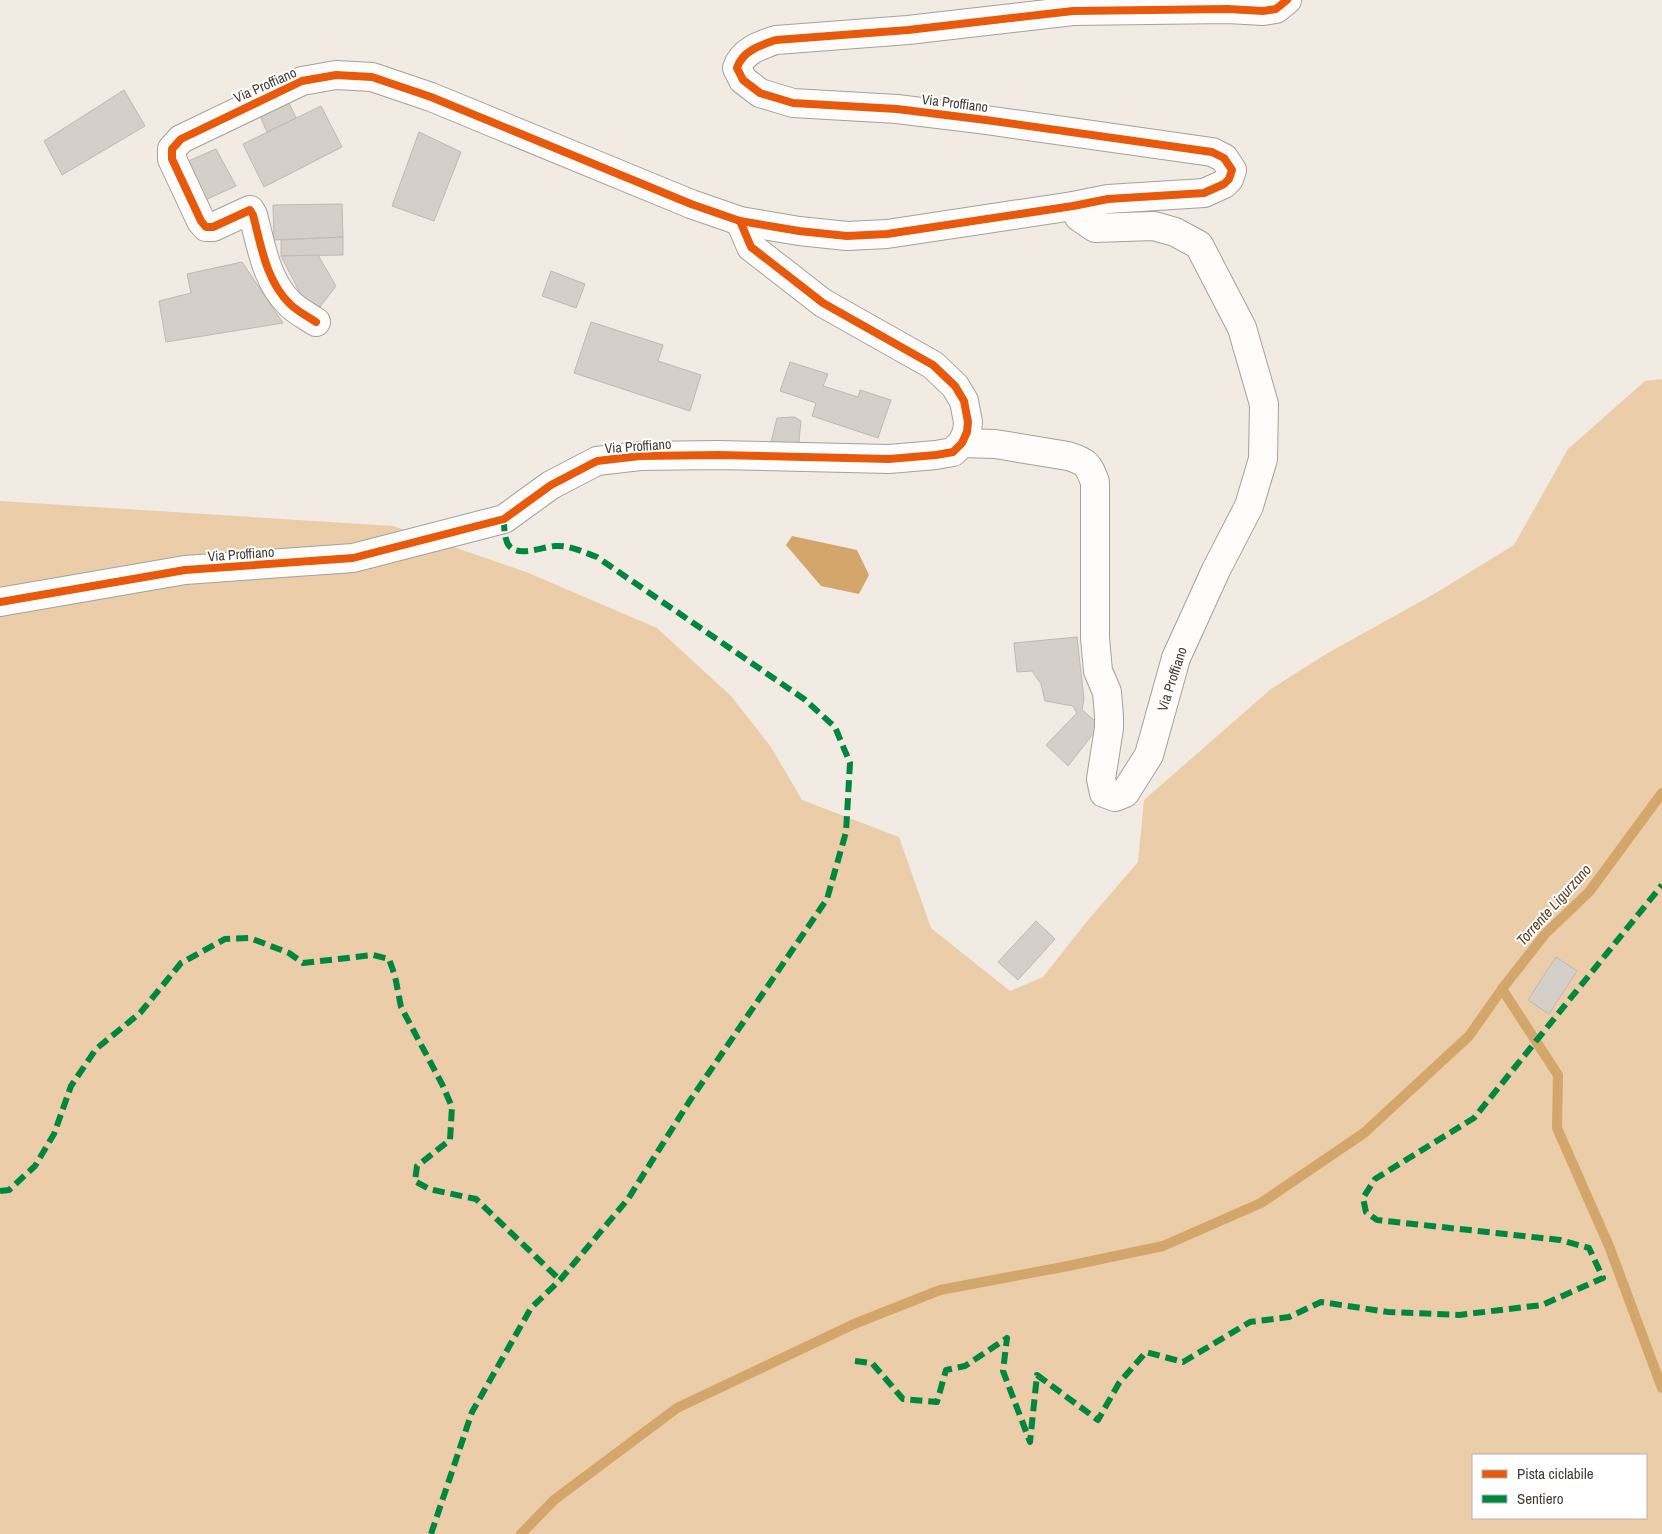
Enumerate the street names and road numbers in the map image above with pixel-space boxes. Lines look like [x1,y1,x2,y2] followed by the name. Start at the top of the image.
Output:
[231,63,299,107] street label: Via Proffiano
[921,90,989,116] street label: Via Proffiano
[604,435,672,457] street label: Via Proffiano
[207,543,275,565] street label: Via Proffiano
[1153,645,1191,713] street label: Via Proffiano

